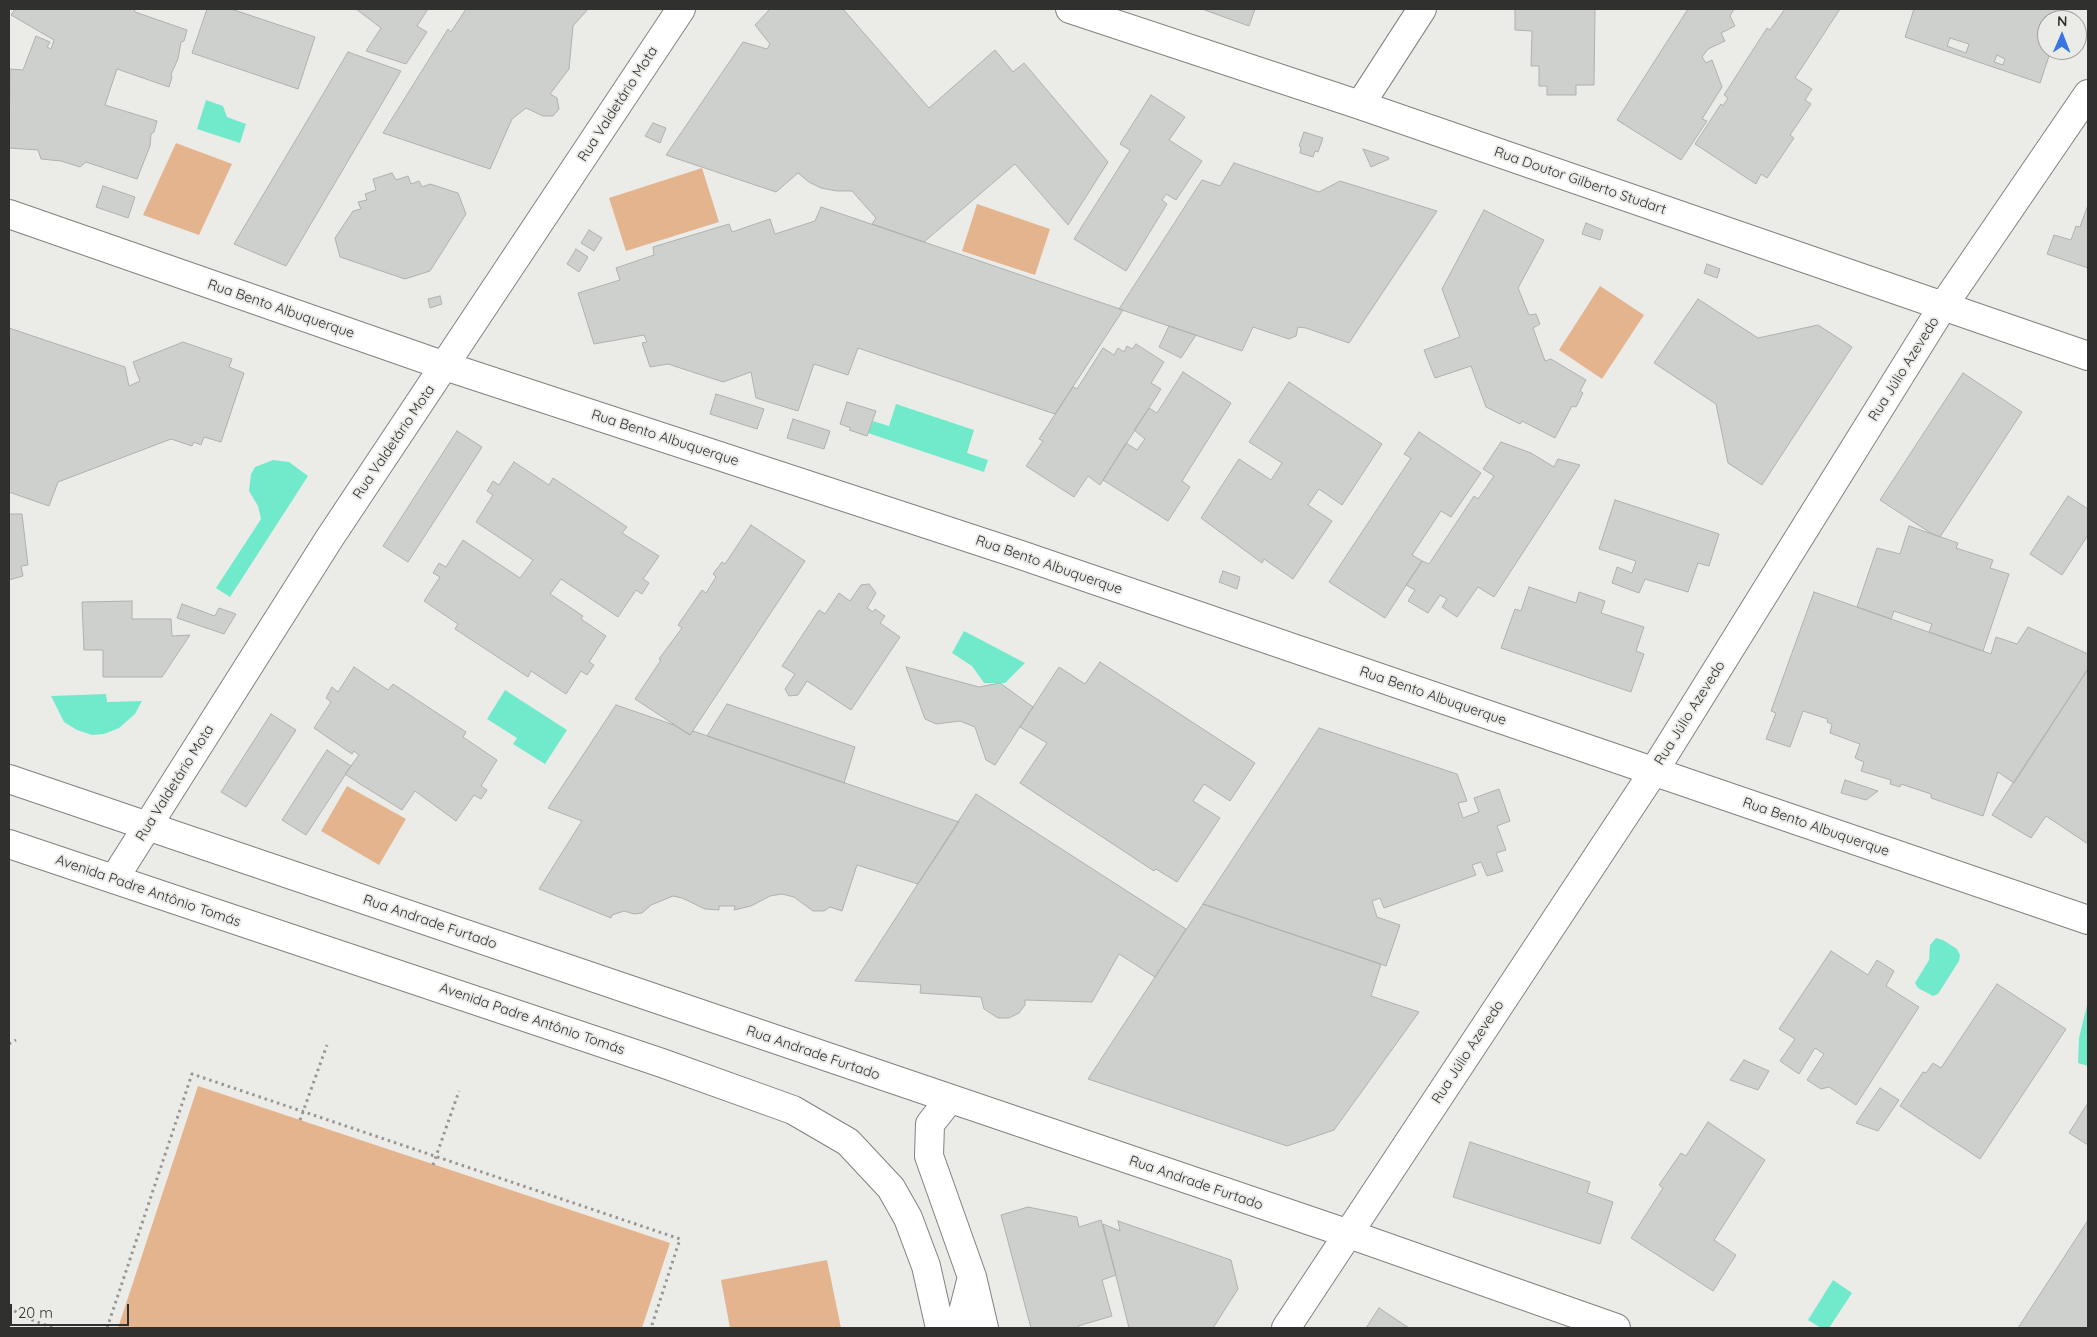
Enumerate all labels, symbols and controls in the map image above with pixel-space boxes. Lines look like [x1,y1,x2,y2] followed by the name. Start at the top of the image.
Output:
[2037,10,2087,60] north arrow
[2057,12,2068,30] text: N
[575,43,661,165] street label: Rua Valdetário Mota
[1492,144,1668,218] street label: Rua Doutor Gilberto Studart
[205,276,357,342] street label: Rua Bento Albuquerque
[1865,314,1943,424] street label: Rua Júlio Azevedo
[350,382,438,502] street label: Rua Valdetário Mota
[589,406,741,470] street label: Rua Bento Albuquerque
[973,532,1125,598] street label: Rua Bento Albuquerque
[1651,658,1729,768] street label: Rua Júlio Azevedo
[1357,663,1509,729] street label: Rua Bento Albuquerque
[132,722,218,844] street label: Rua Valdetário Mota
[1740,794,1892,860] street label: Rua Bento Albuquerque
[53,851,243,931] street label: Avenida Padre Antônio Tomás
[361,891,499,953] street label: Rua Andrade Furtado
[437,979,627,1059] street label: Avenida Padre Antônio Tomás
[1428,997,1508,1107] street label: Rua Júlio Azevedo
[744,1022,882,1084] street label: Rua Andrade Furtado
[1127,1152,1265,1214] street label: Rua Andrade Furtado
[12,1294,131,1326] scale bar
[18,1303,53,1322] text: 20 m

